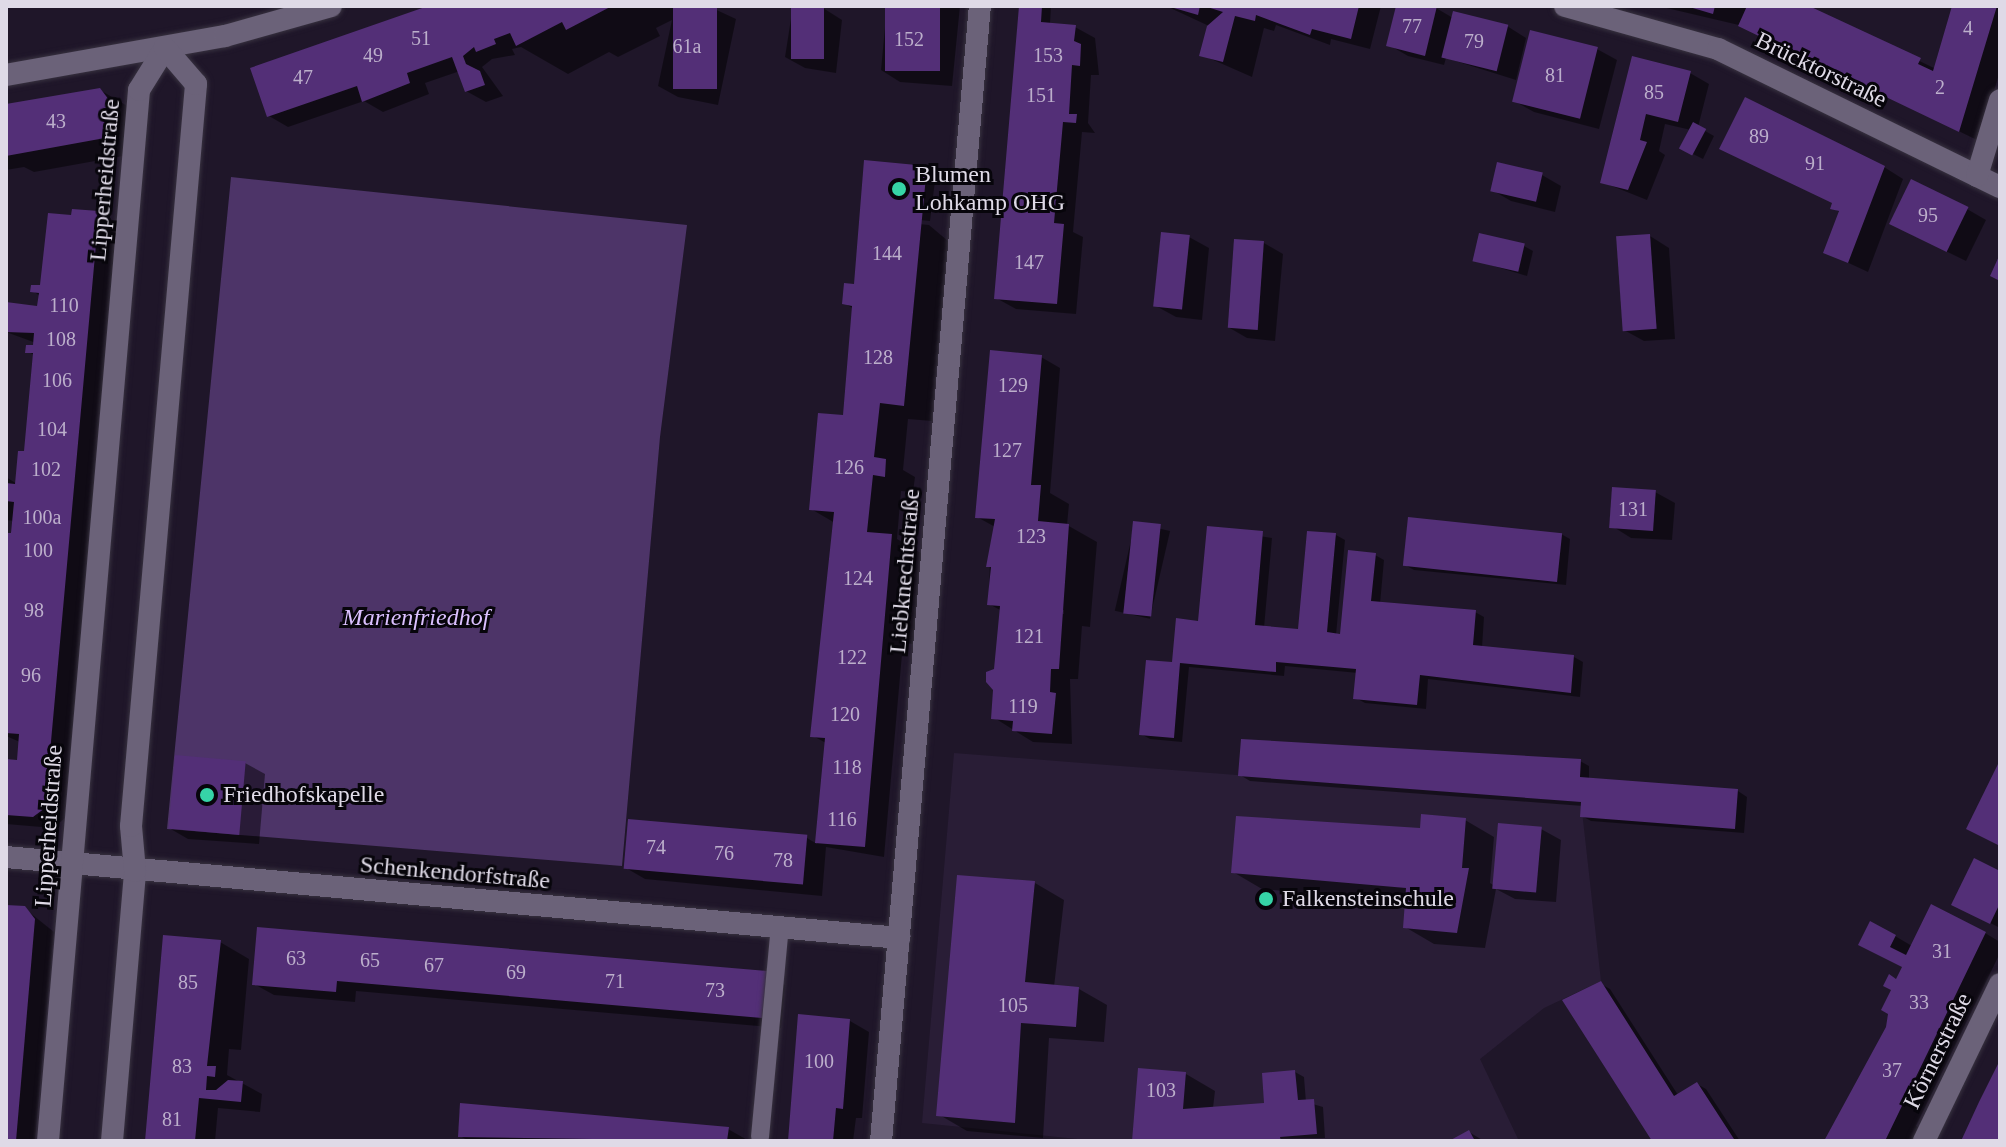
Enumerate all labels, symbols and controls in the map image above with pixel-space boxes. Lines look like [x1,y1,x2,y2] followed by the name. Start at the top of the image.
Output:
[1402,14,1422,38] house number: 77
[1963,16,1973,40] house number: 4
[411,26,431,50] house number: 51
[1751,26,1891,114] street label: Brücktorstraße
[894,27,924,51] house number: 152
[1464,29,1484,53] house number: 79
[673,34,701,58] house number: 61a
[363,43,383,67] house number: 49
[1033,43,1063,67] house number: 153
[1545,63,1565,87] house number: 81
[293,65,313,89] house number: 47
[1935,75,1945,99] house number: 2
[1644,80,1664,104] house number: 85
[1026,83,1056,107] house number: 151
[84,98,126,262] street label: Lipperheidstraße
[46,109,66,133] house number: 43
[1749,124,1769,148] house number: 89
[1805,151,1825,175] house number: 91
[915,161,1065,217] place label: Blumen Lohkamp OHG
[890,180,908,198] marker: Blumen Lohkamp OHG
[1918,203,1938,227] house number: 95
[872,241,902,265] house number: 144
[1014,250,1044,274] house number: 147
[49,293,79,317] house number: 110
[46,327,76,351] house number: 108
[863,345,893,369] house number: 128
[42,368,72,392] house number: 106
[998,373,1028,397] house number: 129
[37,417,67,441] house number: 104
[992,438,1022,462] house number: 127
[834,455,864,479] house number: 126
[31,457,61,481] house number: 102
[883,487,927,655] street label: Liebknechtstraße
[1618,497,1648,521] house number: 131
[23,505,61,529] house number: 100a
[1016,524,1046,548] house number: 123
[23,538,53,562] house number: 100
[843,566,873,590] house number: 124
[24,598,44,622] house number: 98
[343,604,489,632] park label: Marienfriedhof
[1014,624,1044,648] house number: 121
[837,645,867,669] house number: 122
[21,663,41,687] house number: 96
[1008,694,1038,718] house number: 119
[830,702,860,726] house number: 120
[29,744,69,908] street label: Lipperheidstraße
[832,755,862,779] house number: 118
[223,781,384,809] place label: Friedhofskapelle
[198,786,216,804] marker: Friedhofskapelle
[827,807,857,831] house number: 116
[646,835,666,859] house number: 74
[714,841,734,865] house number: 76
[773,848,793,872] house number: 78
[359,850,551,896] street label: Schenkendorfstraße
[1282,885,1454,913] place label: Falkensteinschule
[1257,890,1275,908] marker: Falkensteinschule
[1932,939,1952,963] house number: 31
[286,946,306,970] house number: 63
[360,948,380,972] house number: 65
[424,953,444,977] house number: 67
[506,960,526,984] house number: 69
[605,969,625,993] house number: 71
[178,970,198,994] house number: 85
[705,978,725,1002] house number: 73
[1898,988,1978,1114] street label: Körnerstraße
[1909,990,1929,1014] house number: 33
[998,993,1028,1017] house number: 105
[804,1049,834,1073] house number: 100
[172,1054,192,1078] house number: 83
[1882,1058,1902,1082] house number: 37
[1146,1078,1176,1102] house number: 103
[162,1107,182,1131] house number: 81

